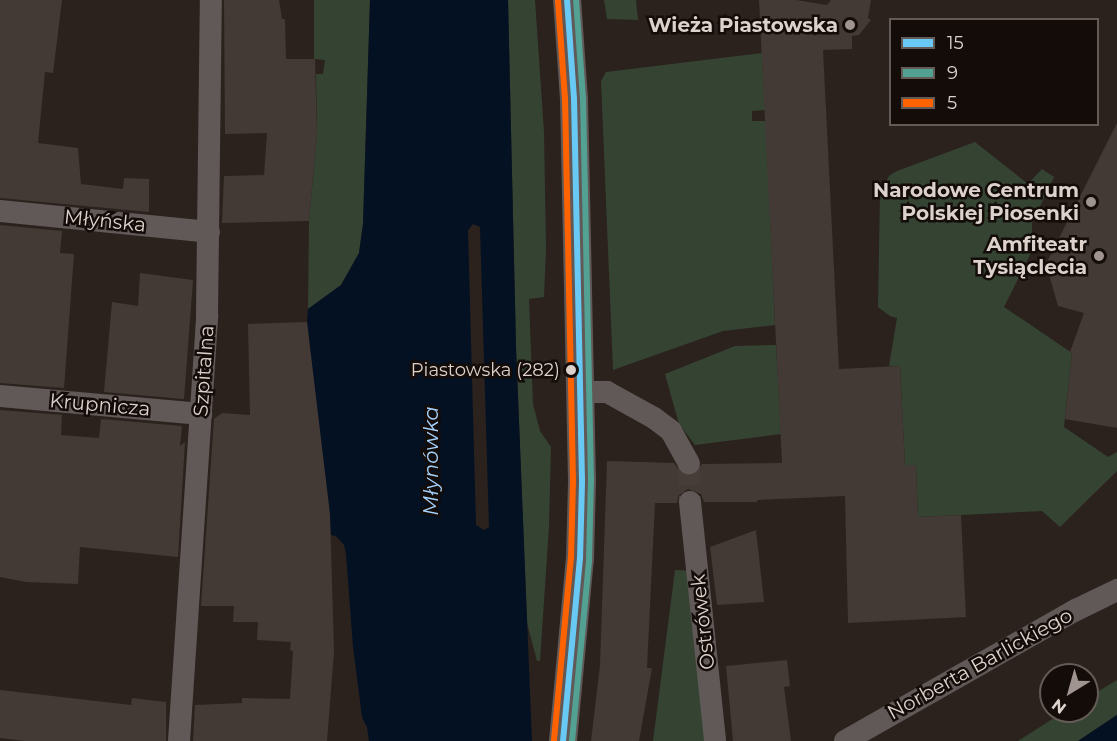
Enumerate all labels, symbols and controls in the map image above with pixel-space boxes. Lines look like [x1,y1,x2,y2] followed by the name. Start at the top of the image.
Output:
[648,13,838,37] place label: Wieża Piastowska
[843,18,857,32] marker: Wieża Piastowska
[889,18,1099,126] legend
[947,32,964,54] text: 15
[947,62,958,84] text: 9
[947,92,957,114] text: 5
[873,178,1079,225] place label: Narodowe Centrum Polskiej Piosenki
[1084,195,1098,209] marker: Narodowe Centrum Polskiej Piosenki
[63,205,147,237] street label: Młyńska
[973,232,1087,279] place label: Amfiteatr Tysiąclecia
[1092,249,1106,263] marker: Amfiteatr Tysiąclecia
[189,325,219,417] street label: Szpitalna
[411,359,560,381] place label: Piastowska (282)
[565,364,577,376] marker: Piastowska (282)
[49,389,151,421] street label: Krupnicza
[418,406,444,516] water label: Młynówka
[686,573,720,671] street label: Ostrówek
[883,603,1077,725] street label: Norberta Barlickiego
[1039,663,1099,723] north arrow

